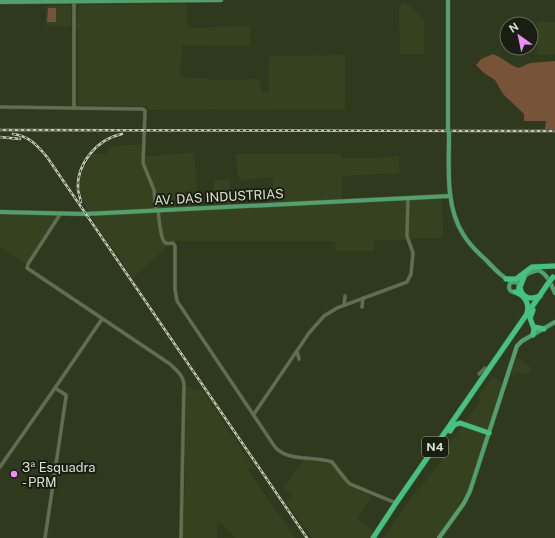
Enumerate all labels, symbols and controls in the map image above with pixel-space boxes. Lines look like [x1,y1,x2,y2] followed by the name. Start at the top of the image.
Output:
[499,16,539,56] north arrow
[507,20,520,35] text: N
[154,186,284,208] street label: AV. DAS INDUSTRIAS
[422,437,448,457] road number: N4
[22,460,96,490] place label: 3ª Esquadra - PRM
[9,469,19,479] marker: 3ª Esquadra - PRM

